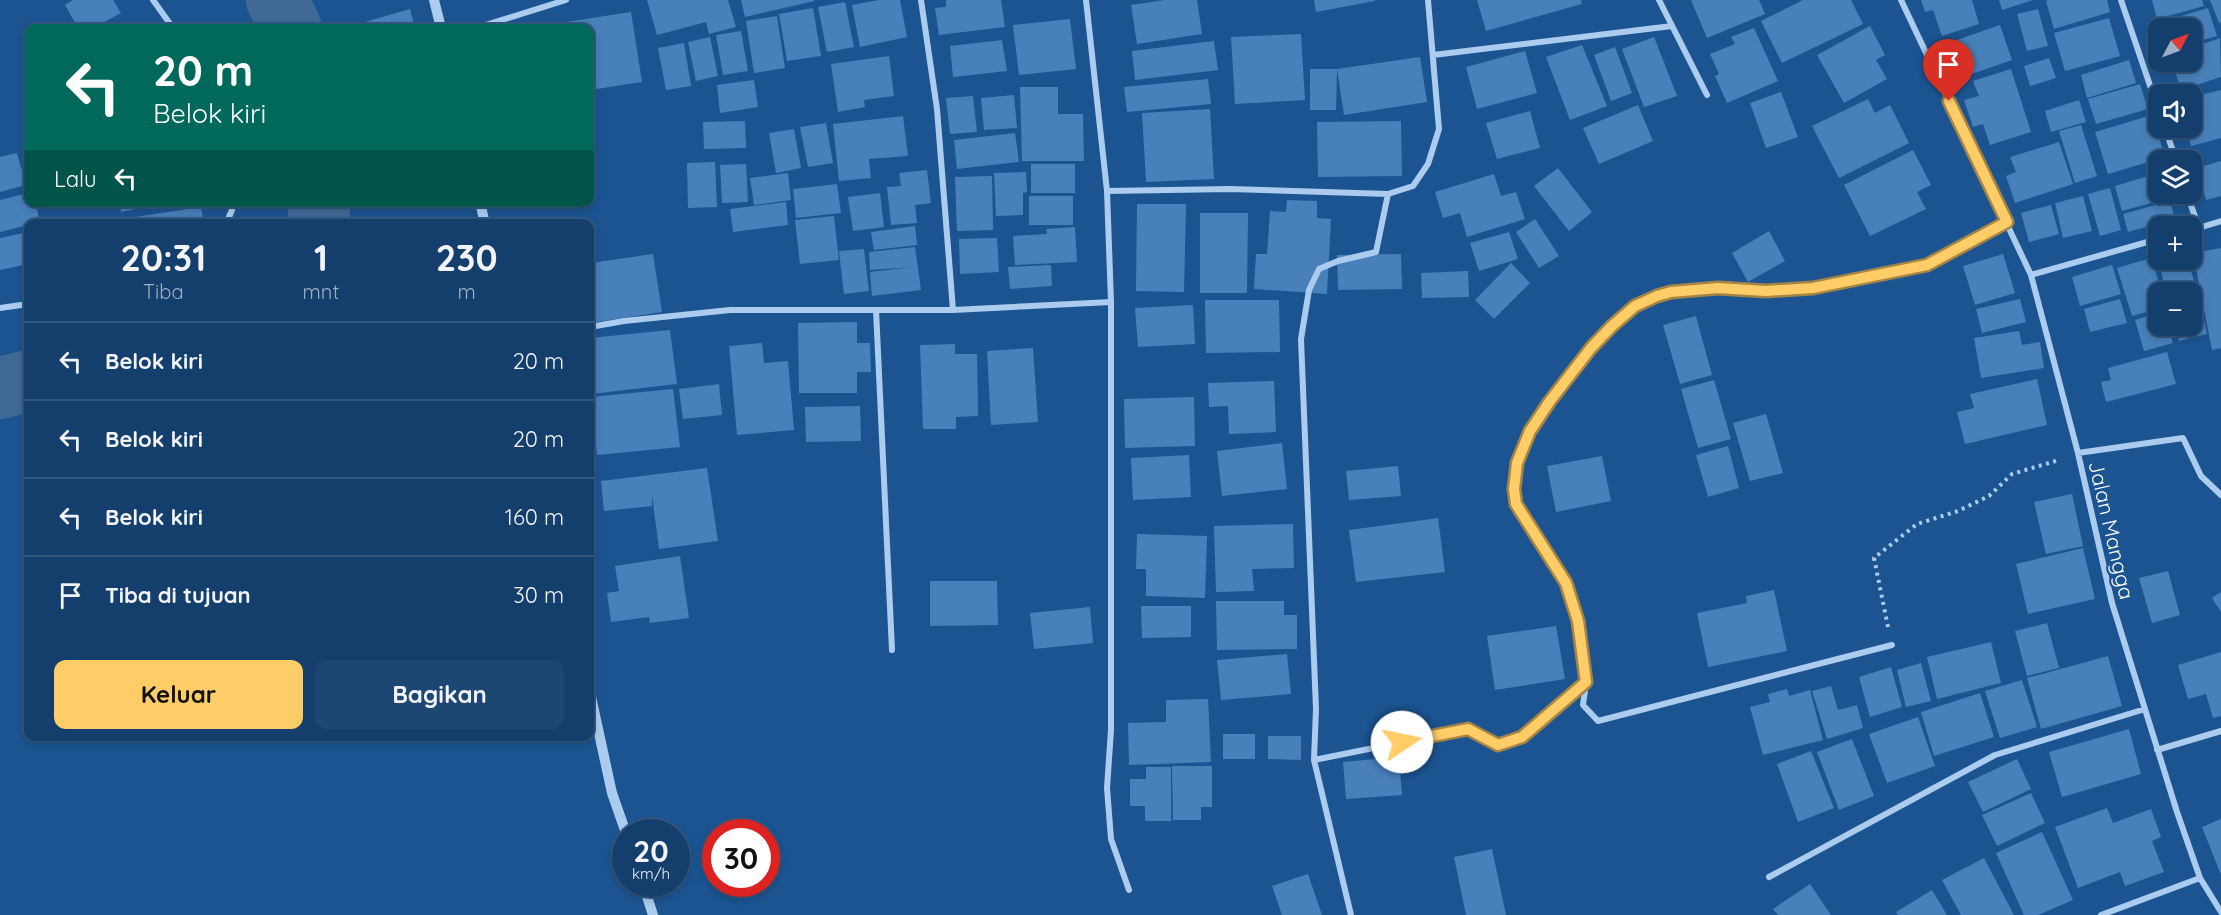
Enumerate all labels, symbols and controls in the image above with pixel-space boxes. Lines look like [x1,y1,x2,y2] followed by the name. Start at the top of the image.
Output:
[2148,18,2202,72] north arrow
[2148,18,2202,336] map controls
[1923,39,1974,101] pin
[153,44,253,97] text: 20 m
[54,48,132,126] icon: left
[1932,48,1965,81] icon: arrive
[2148,84,2202,138] button: sound
[153,96,266,130] text: Belok kiri
[2148,150,2202,204] button: layers
[109,162,142,195] icon: left
[54,165,97,193] text: Lalu
[2148,216,2202,270] button: +
[120,235,206,280] text: 20:31
[314,235,328,280] text: 1
[436,235,498,280] text: 230
[143,279,184,304] text: Tiba
[303,279,339,304] text: mnt
[457,279,476,304] text: m
[2148,282,2202,336] button: −
[54,345,87,378] icon: left
[105,347,203,375] text: Belok kiri
[513,347,564,375] text: 20 m
[54,423,87,456] icon: left
[105,425,203,453] text: Belok kiri
[513,425,564,453] text: 20 m
[2083,458,2141,602] street label: Jalan Mangga
[54,501,87,534] icon: left
[105,503,203,531] text: Belok kiri
[505,503,564,531] text: 160 m
[54,579,87,612] icon: arrive
[105,581,251,609] text: Tiba di tujuan
[513,581,564,609] text: 30 m
[54,660,303,729] button: Keluar
[315,660,564,729] button: Bagikan
[1370,710,1434,774] position arrow
[702,819,780,897] speed limit sign: 30
[633,832,669,870] text: 20
[632,864,670,883] text: km/h

